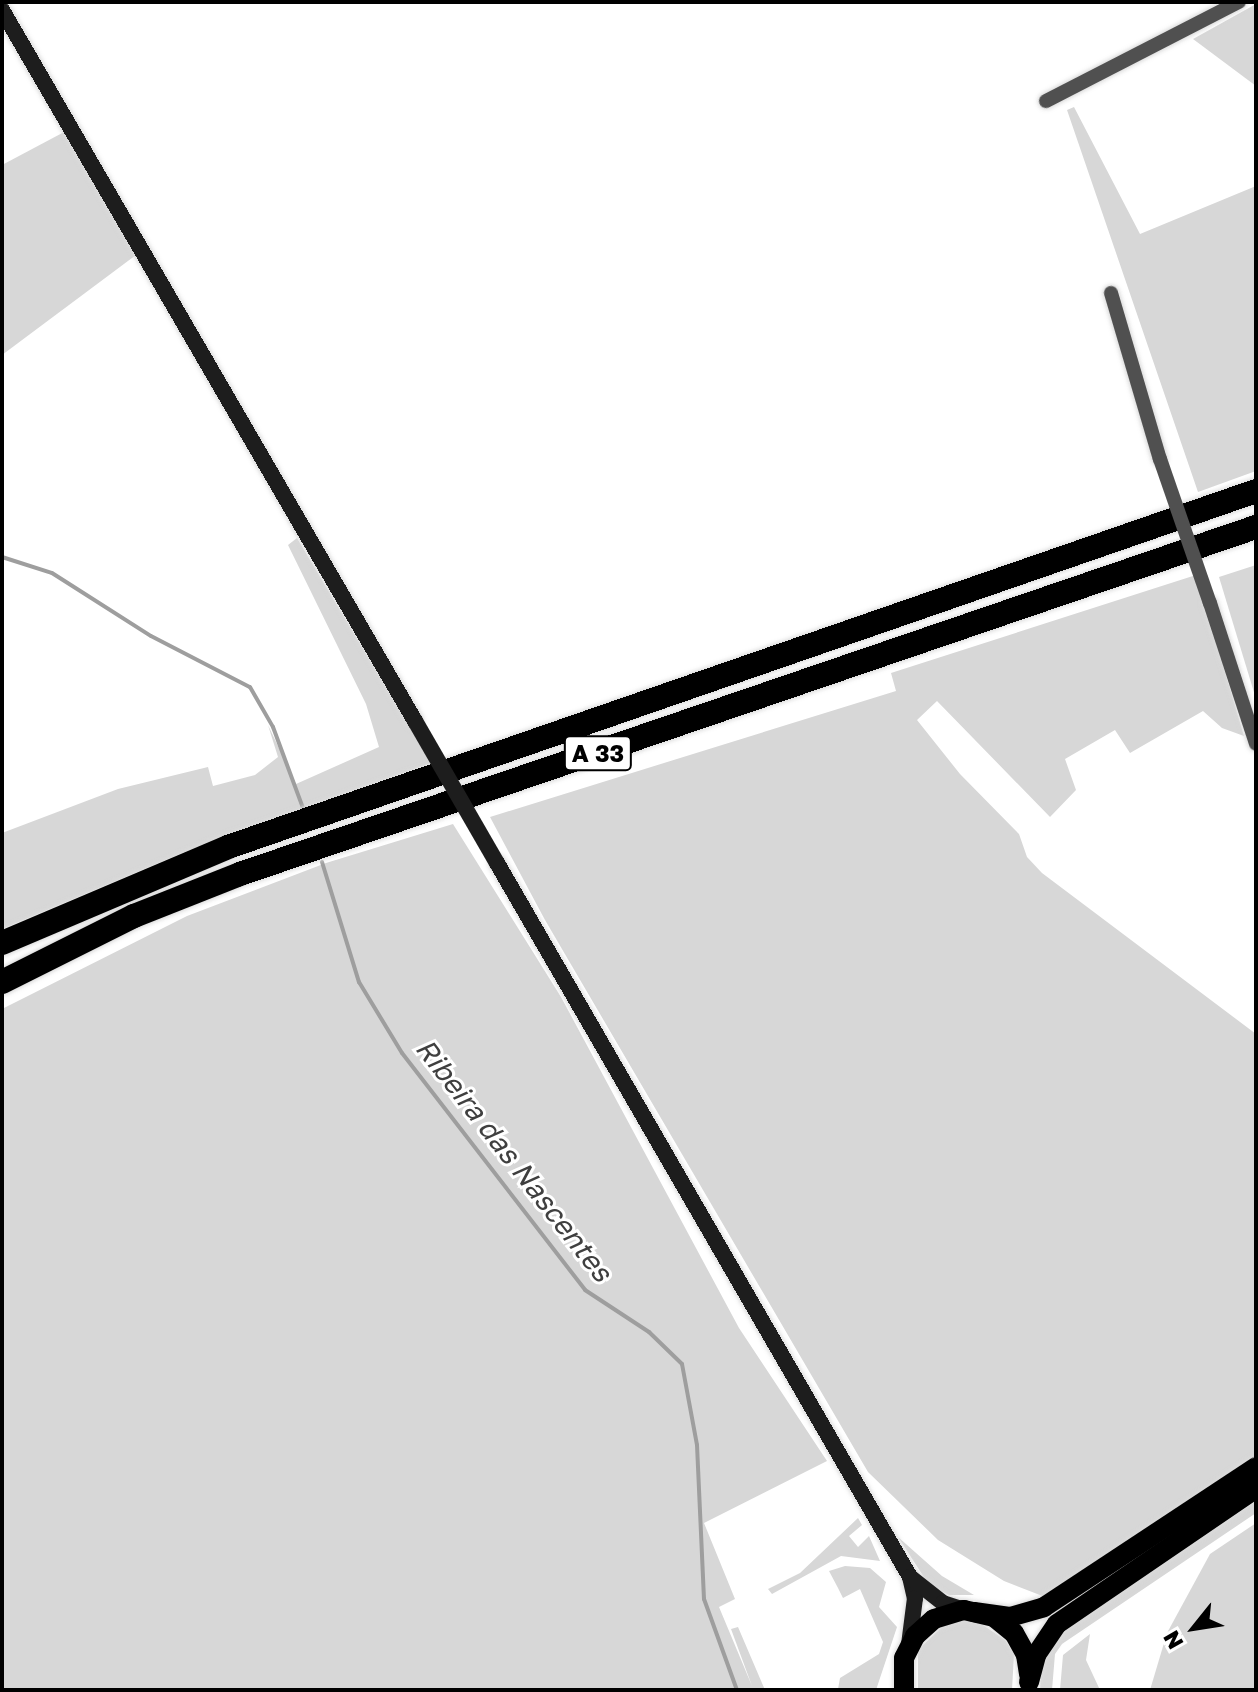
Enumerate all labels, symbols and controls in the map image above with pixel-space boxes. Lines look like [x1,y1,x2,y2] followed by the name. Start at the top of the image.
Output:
[562,733,634,773] road number: A 33
[409,1032,619,1288] water label: Ribeira das Nascentes
[1154,1588,1234,1668] north arrow
[1157,1626,1189,1654] text: N

